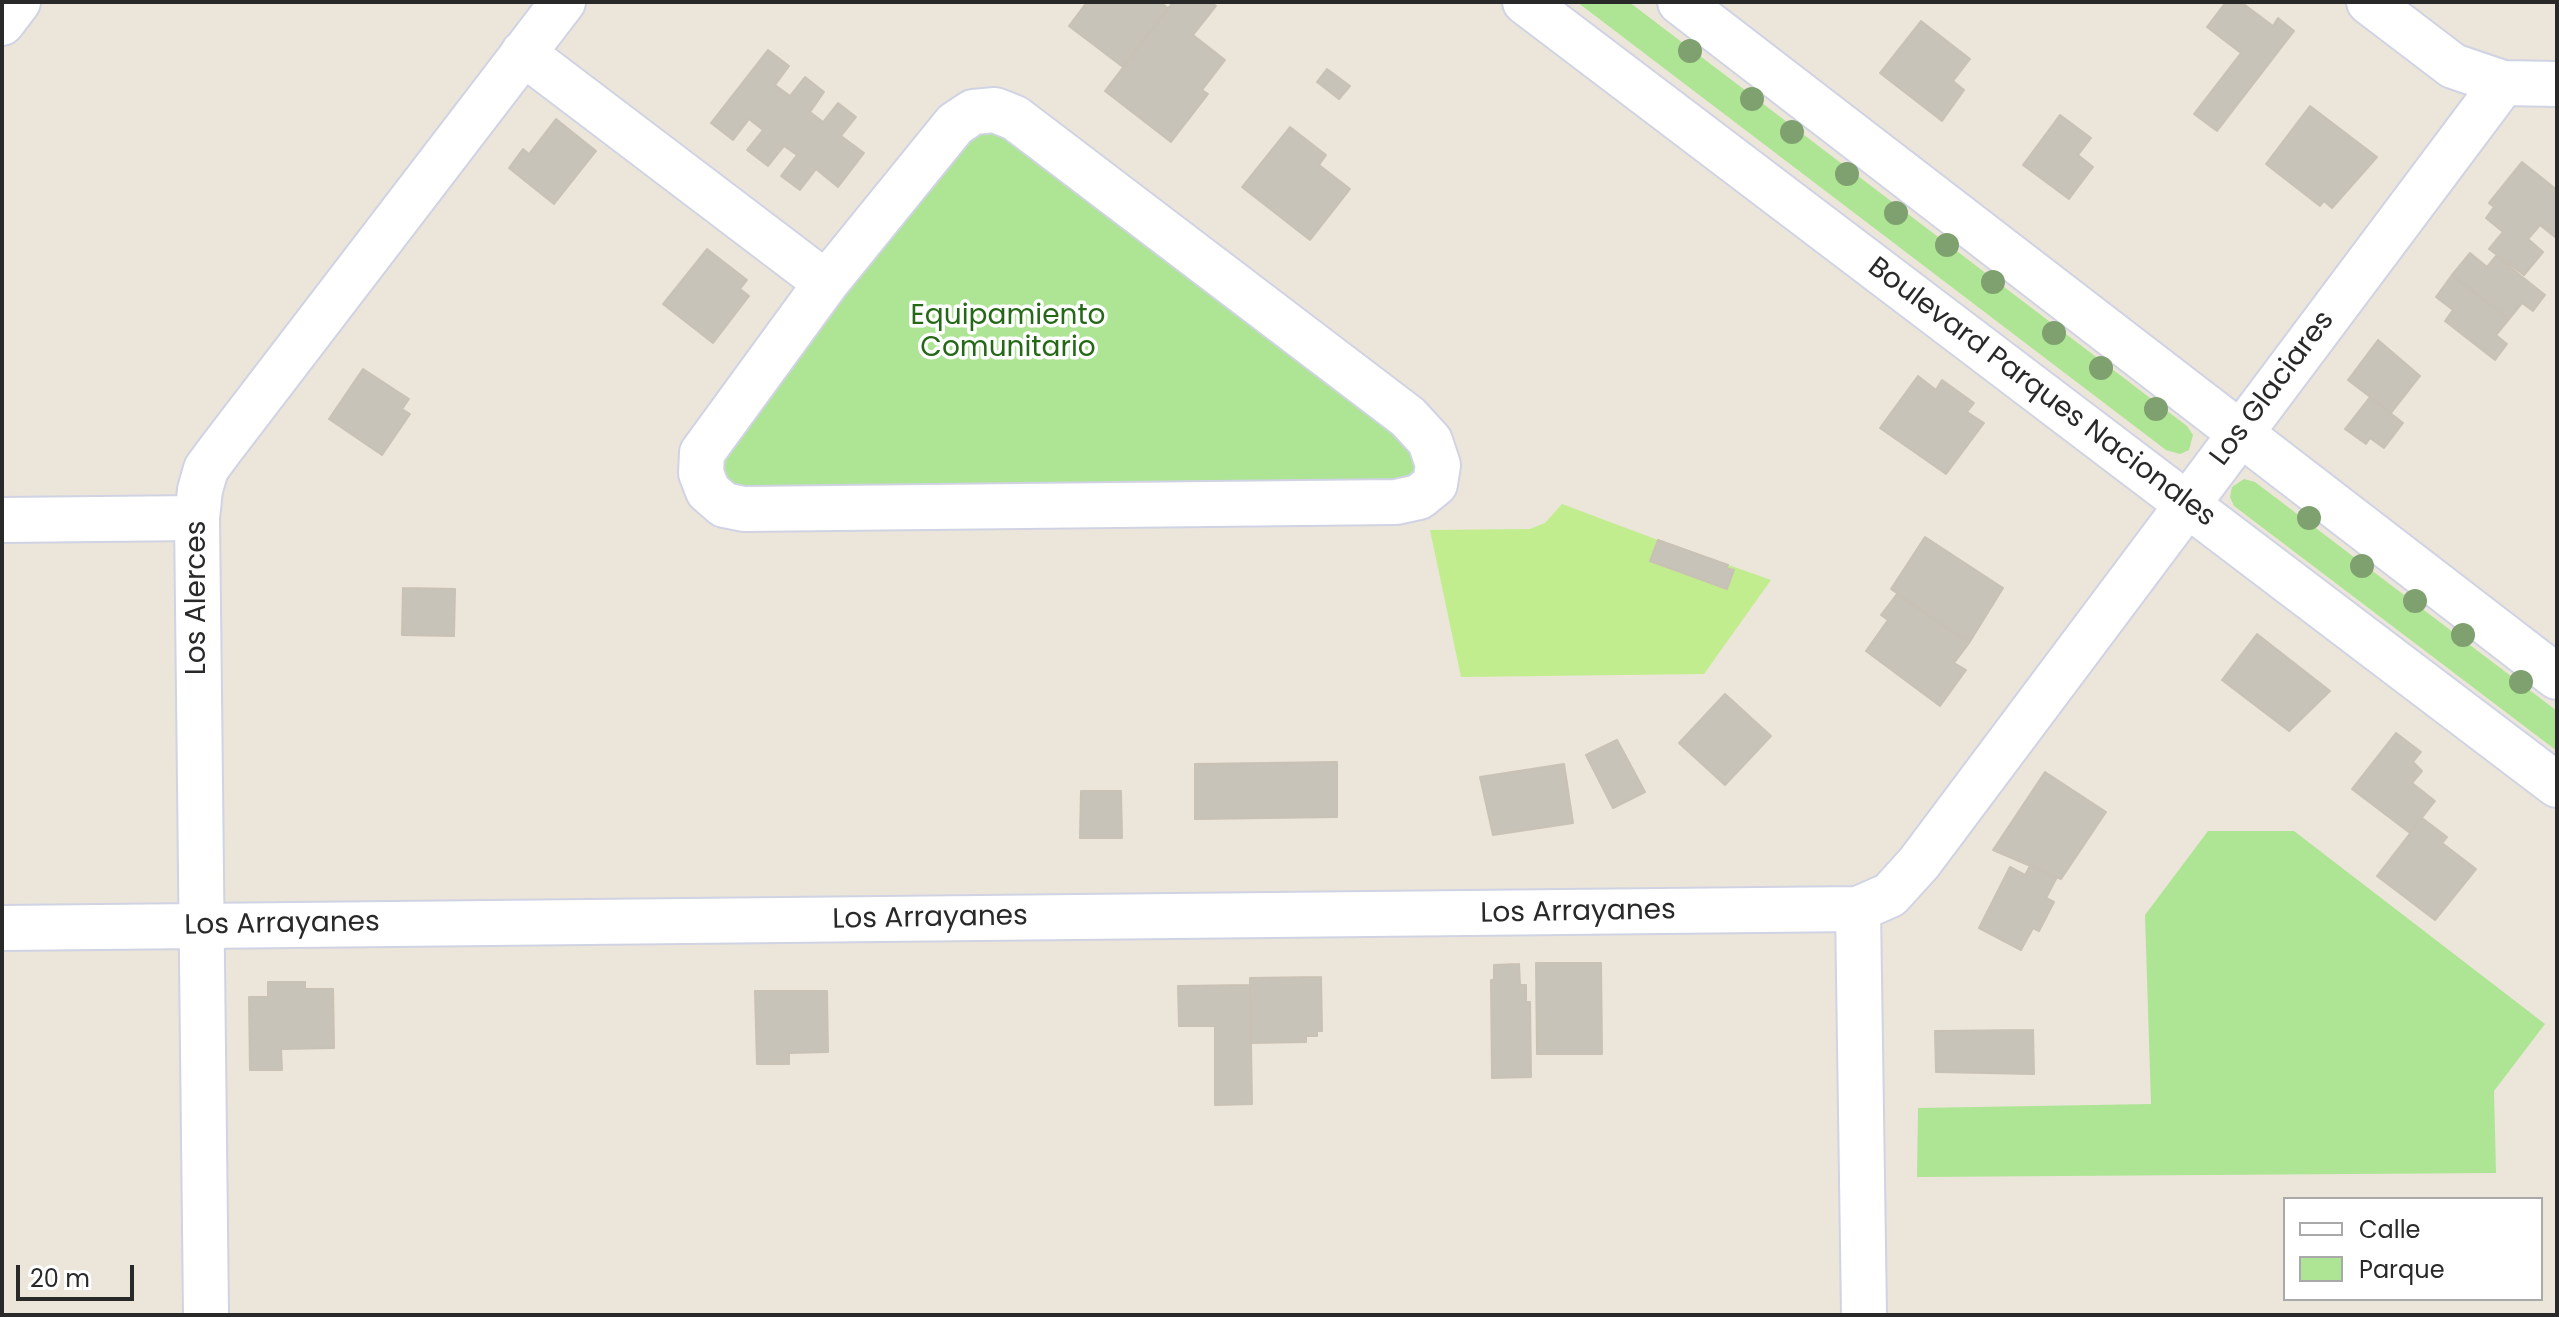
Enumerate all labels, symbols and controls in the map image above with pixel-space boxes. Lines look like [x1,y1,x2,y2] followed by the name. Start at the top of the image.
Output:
[1860,251,2222,535] street label: Boulevard Parques Nacionales
[910,300,1106,366] park label: Equipamiento Comunitario
[2204,305,2342,473] street label: Los Glaciares
[181,521,215,675] street label: Los Alerces
[1480,894,1676,932] street label: Los Arrayanes
[832,900,1028,938] street label: Los Arrayanes
[184,906,380,944] street label: Los Arrayanes
[2283,1197,2543,1301] legend
[2359,1213,2420,1246] text: Calle
[20,1249,138,1299] scale bar
[2359,1253,2445,1286] text: Parque
[30,1262,90,1295] text: 20 m

